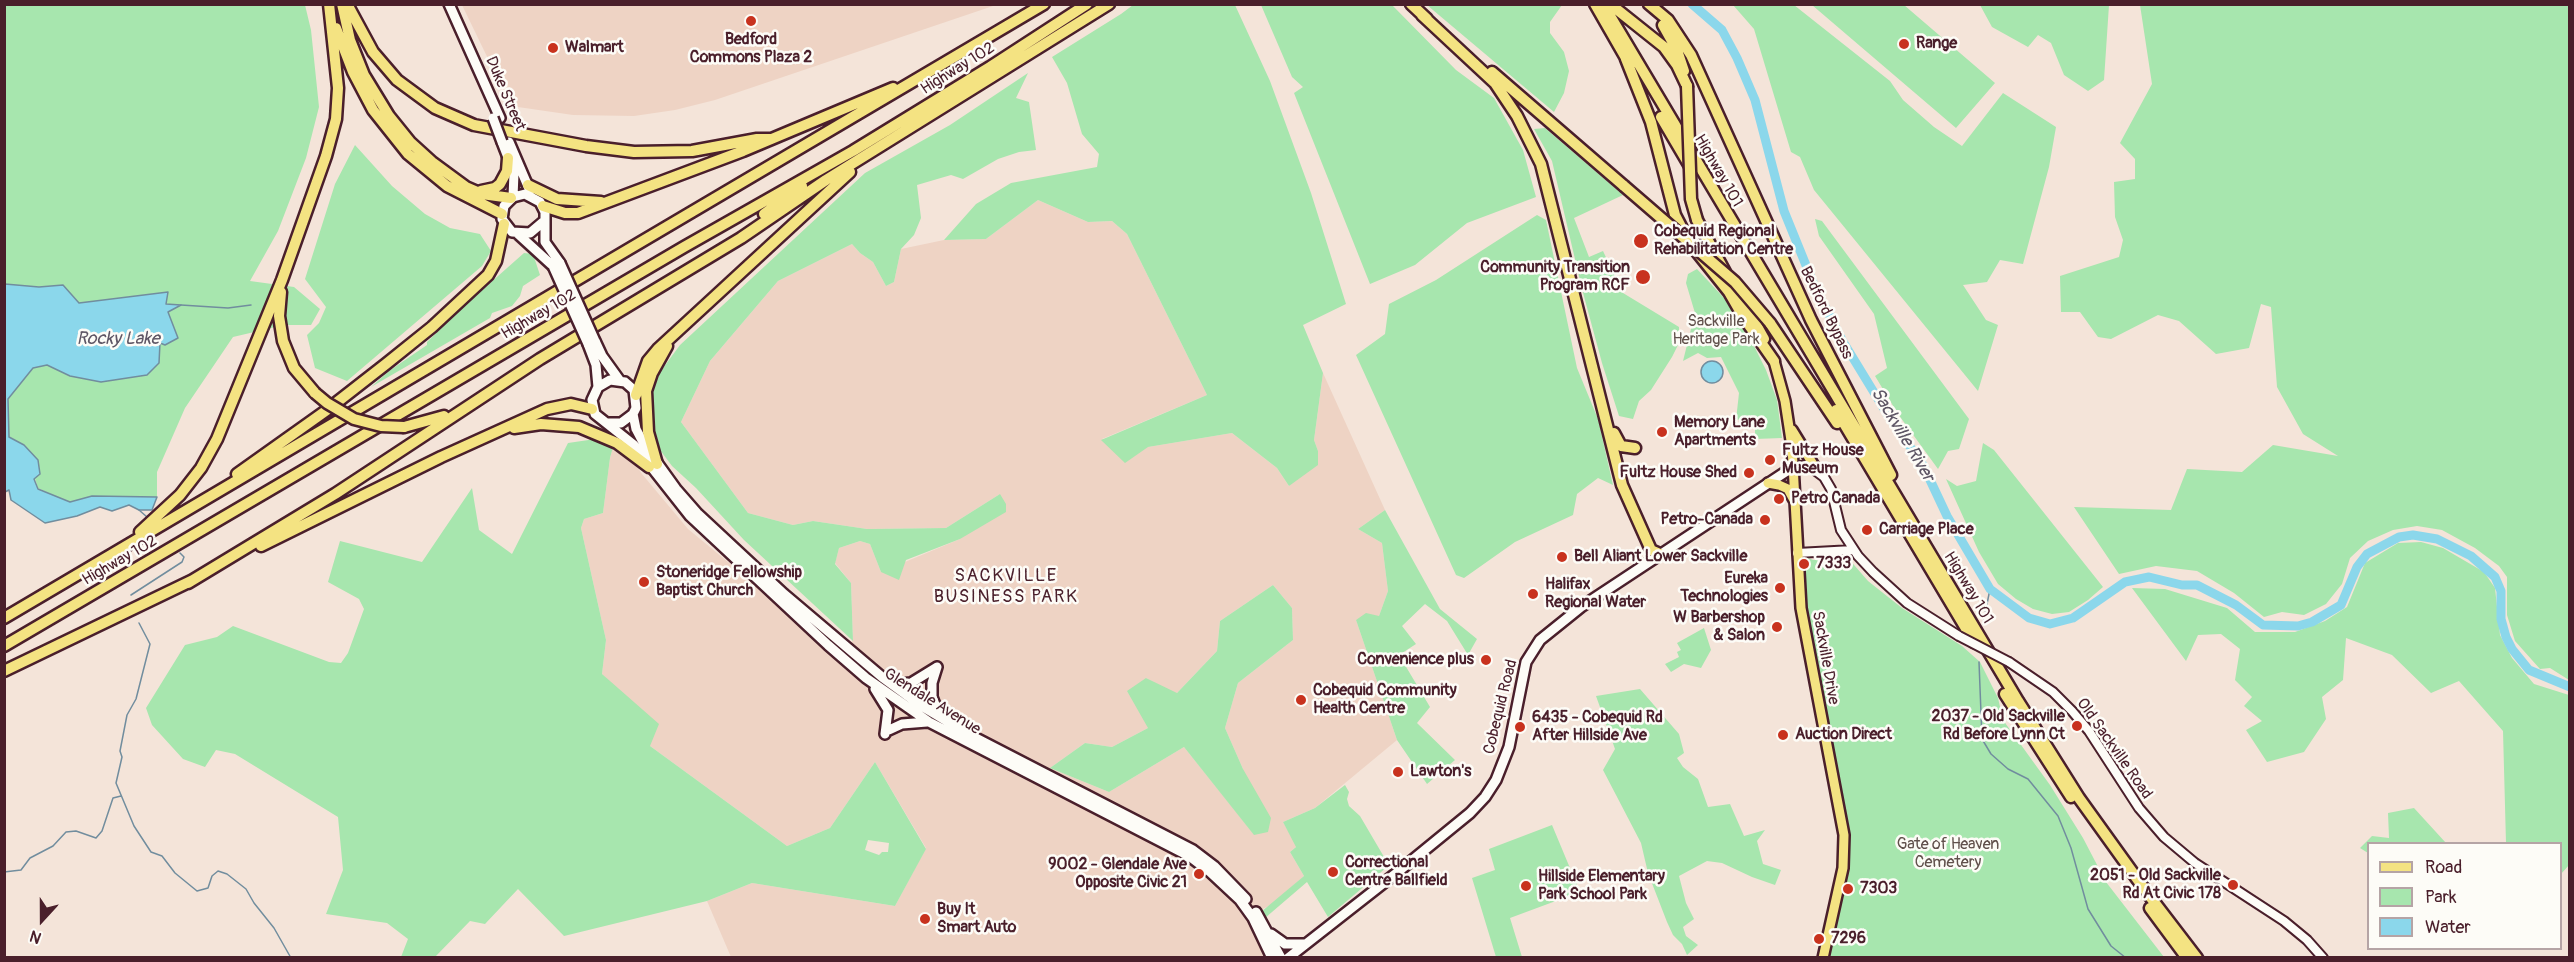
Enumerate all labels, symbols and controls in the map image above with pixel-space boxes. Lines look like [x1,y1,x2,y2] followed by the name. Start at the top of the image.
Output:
[744,14,758,28] marker: Bedford Commons Plaza 2
[690,30,812,68] place label: Bedford Commons Plaza 2
[1916,34,1957,54] place label: Range
[1897,37,1911,51] marker: Range
[565,38,624,58] place label: Walmart
[918,39,998,99] street label: Highway 102
[546,41,560,55] marker: Walmart
[481,54,529,134] street label: Duke Street
[1690,131,1746,211] street label: Highway 101
[1654,222,1793,260] place label: Cobequid Regional Rehabilitation Centre
[1632,232,1650,250] marker: Cobequid Regional Rehabilitation Centre
[1480,258,1630,296] place label: Community Transition Program RCF
[1795,263,1857,363] street label: Bedford Bypass
[1634,268,1652,286] marker: Community Transition Program RCF
[498,286,580,344] street label: Highway 102
[1672,312,1760,350] park label: Sackville Heritage Park
[76,328,160,350] water label: Rocky Lake
[1866,384,1938,486] water label: Sackville River
[1674,413,1765,451] place label: Memory Lane Apartments
[1655,425,1669,439] marker: Memory Lane Apartments
[1782,441,1864,479] place label: Fultz House Museum
[1763,453,1777,467] marker: Fultz House Museum
[1619,463,1737,483] place label: Fultz House Shed
[1742,466,1756,480] marker: Fultz House Shed
[1791,489,1880,509] place label: Petro Canada
[1772,492,1786,506] marker: Petro Canada
[1660,510,1753,530] place label: Petro-Canada
[1758,513,1772,527] marker: Petro-Canada
[1879,520,1974,540] place label: Carriage Place
[1860,523,1874,537] marker: Carriage Place
[79,532,161,590] street label: Highway 102
[1574,547,1747,567] place label: Bell Aliant Lower Sackville
[1939,548,1997,628] street label: Highway 101
[1555,550,1569,564] marker: Bell Aliant Lower Sackville
[1816,554,1851,574] place label: 7333
[1797,557,1811,571] marker: 7333
[656,563,802,601] place label: Stoneridge Fellowship Baptist Church
[934,565,1078,608] district label: SACKVILLE BUSINESS PARK
[1680,569,1768,607] place label: Eureka Technologies
[637,575,651,589] marker: Stoneridge Fellowship Baptist Church
[1545,575,1646,613] place label: Halifax Regional Water
[1773,581,1787,595] marker: Eureka Technologies
[1526,587,1540,601] marker: Halifax Regional Water
[1673,608,1765,646] place label: W Barbershop & Salon
[1807,610,1843,706] street label: Sackville Drive
[1770,620,1784,634] marker: W Barbershop & Salon
[1357,650,1474,670] place label: Convenience plus
[1479,653,1493,667] marker: Convenience plus
[1480,658,1522,756] street label: Cobequid Road
[880,665,984,739] street label: Glendale Avenue
[1313,681,1457,719] place label: Cobequid Community Health Centre
[1294,693,1308,707] marker: Cobequid Community Health Centre
[2072,695,2156,803] street label: Old Sackville Road
[1932,707,2065,745] place label: 2037 - Old Sackville Rd Before Lynn Ct
[1532,708,1663,746] place label: 6435 - Cobequid Rd After Hillside Ave
[2070,719,2084,733] marker: 2037 - Old Sackville Rd Before Lynn Ct
[1513,720,1527,734] marker: 6435 - Cobequid Rd After Hillside Ave
[1795,725,1892,745] place label: Auction Direct
[1776,728,1790,742] marker: Auction Direct
[1410,762,1472,782] place label: Lawton's
[1391,765,1405,779] marker: Lawton's
[1897,835,1999,873] park label: Gate of Heaven Cemetery
[2367,842,2562,950] legend
[1345,853,1448,891] place label: Correctional Centre Ballfield
[1048,855,1187,893] place label: 9002 - Glendale Ave Opposite Civic 21
[2425,856,2462,879] text: Road
[1326,865,1340,879] marker: Correctional Centre Ballfield
[2090,866,2221,904] place label: 2051 - Old Sackville Rd At Civic 178
[1192,867,1206,881] marker: 9002 - Glendale Ave Opposite Civic 21
[1538,867,1665,905] place label: Hillside Elementary Park School Park
[2226,878,2240,892] marker: 2051 - Old Sackville Rd At Civic 178
[1519,879,1533,893] marker: Hillside Elementary Park School Park
[1860,879,1897,899] place label: 7303
[1841,882,1855,896] marker: 7303
[2425,886,2457,909] text: Park
[12,890,72,950] north arrow
[937,900,1016,938] place label: Buy It Smart Auto
[918,912,932,926] marker: Buy It Smart Auto
[2425,916,2471,939] text: Water
[27,926,44,948] text: N
[1831,929,1866,949] place label: 7296
[1812,932,1826,946] marker: 7296

